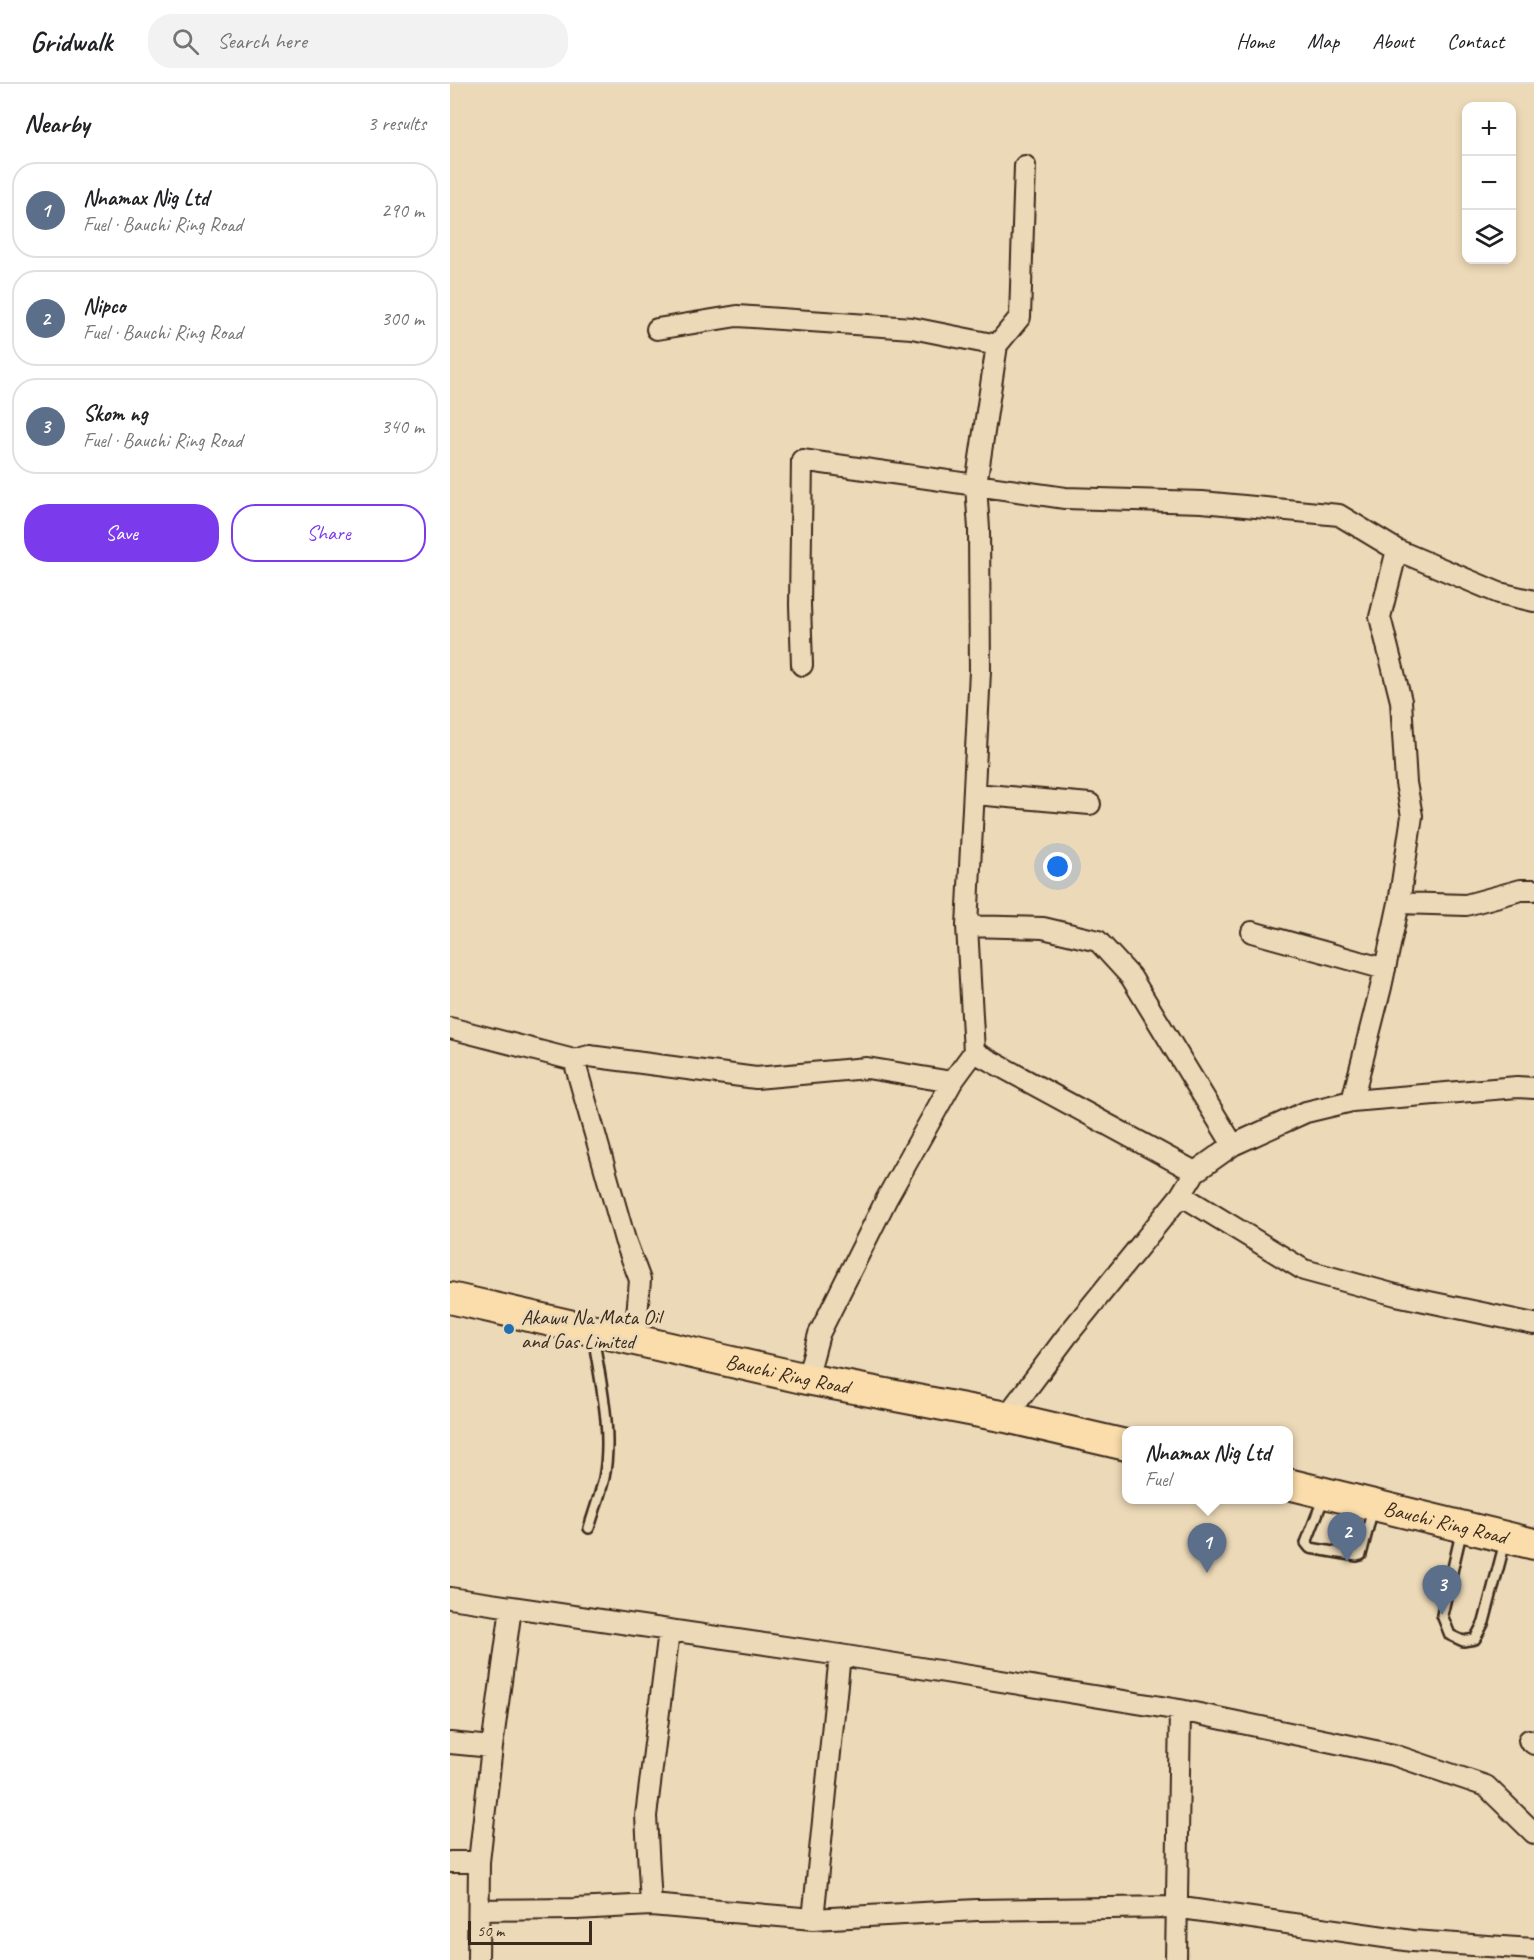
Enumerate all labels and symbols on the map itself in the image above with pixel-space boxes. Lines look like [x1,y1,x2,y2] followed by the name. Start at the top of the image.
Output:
[1043,852,1072,881] your location
[521,1304,664,1354] place label: Akawu Na Mata Oil and Gas Limited
[502,1322,516,1336] marker: Akawu Na Mata Oil and Gas Limited
[723,1348,855,1401] street label: Bauchi Ring Road
[1381,1495,1513,1551] street label: Bauchi Ring Road
[1328,1512,1366,1562] pin: 2
[1188,1524,1227,1573] pin: 1
[1422,1566,1462,1615] pin: 3
[468,1918,592,1946] scale bar

